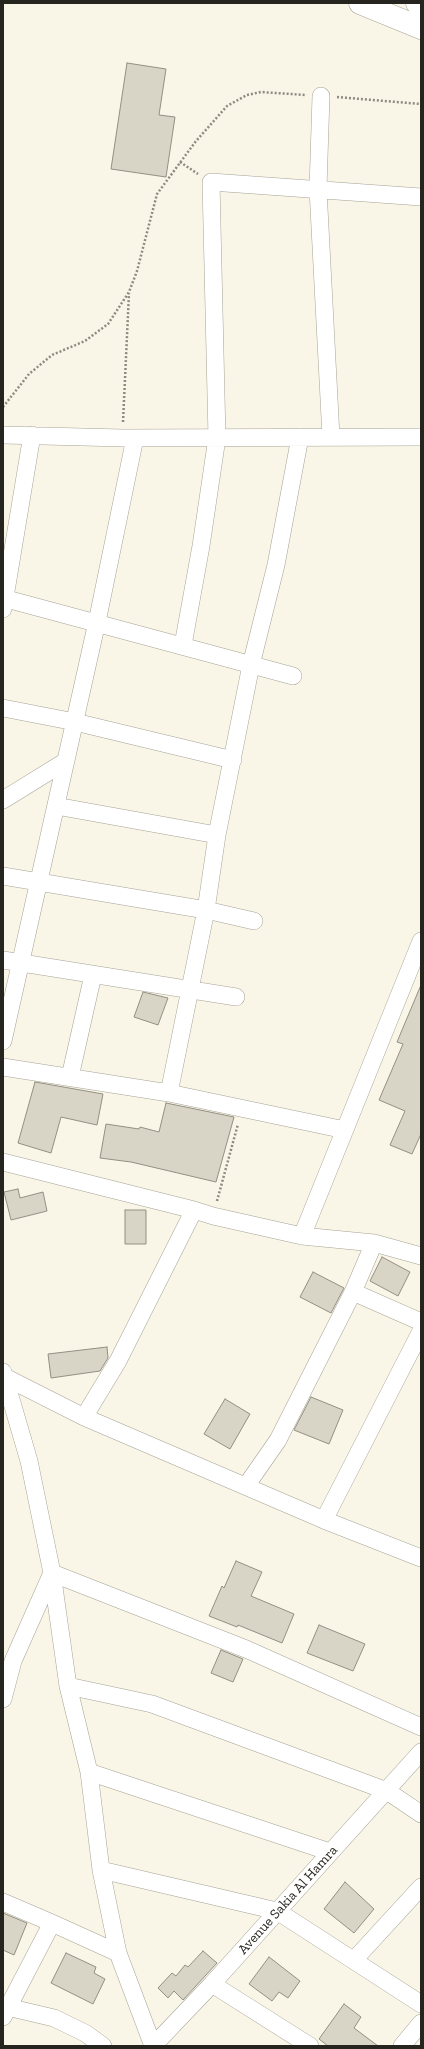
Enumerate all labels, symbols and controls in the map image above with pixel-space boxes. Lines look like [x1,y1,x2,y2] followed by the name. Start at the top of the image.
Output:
[235,1842,341,1958] street label: Avenue Sakia Al Hamra

